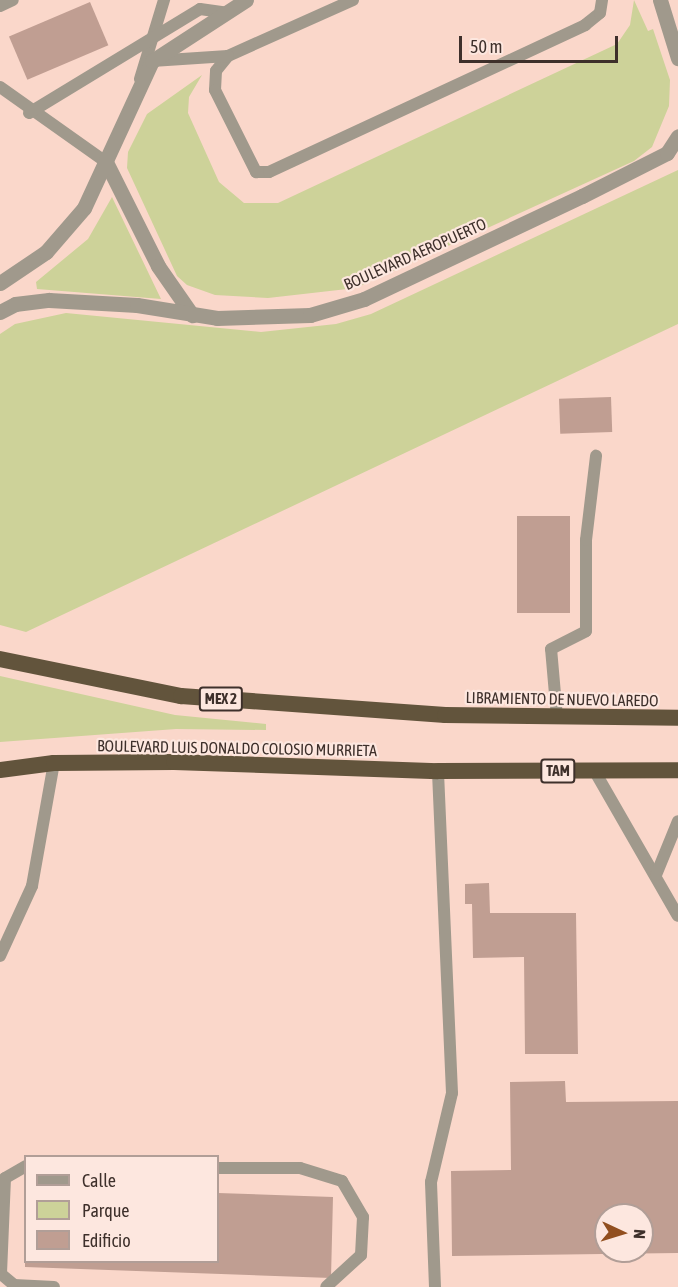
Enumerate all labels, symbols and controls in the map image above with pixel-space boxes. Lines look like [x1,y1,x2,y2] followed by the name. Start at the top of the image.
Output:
[462,24,621,62] scale bar
[470,36,502,57] text: 50 m
[341,214,489,294] street label: BOULEVARD AEROPUERTO
[198,687,244,711] road number: MEX 2
[465,688,659,710] street label: LIBRAMIENTO DE NUEVO LAREDO
[97,736,377,760] street label: BOULEVARD LUIS DONALDO COLOSIO MURRIETA
[540,759,576,783] road number: TAM
[24,1155,219,1263] legend
[82,1170,116,1191] text: Calle
[82,1200,130,1221] text: Parque
[594,1203,654,1263] north arrow
[631,1229,649,1239] text: N
[82,1230,131,1251] text: Edificio

